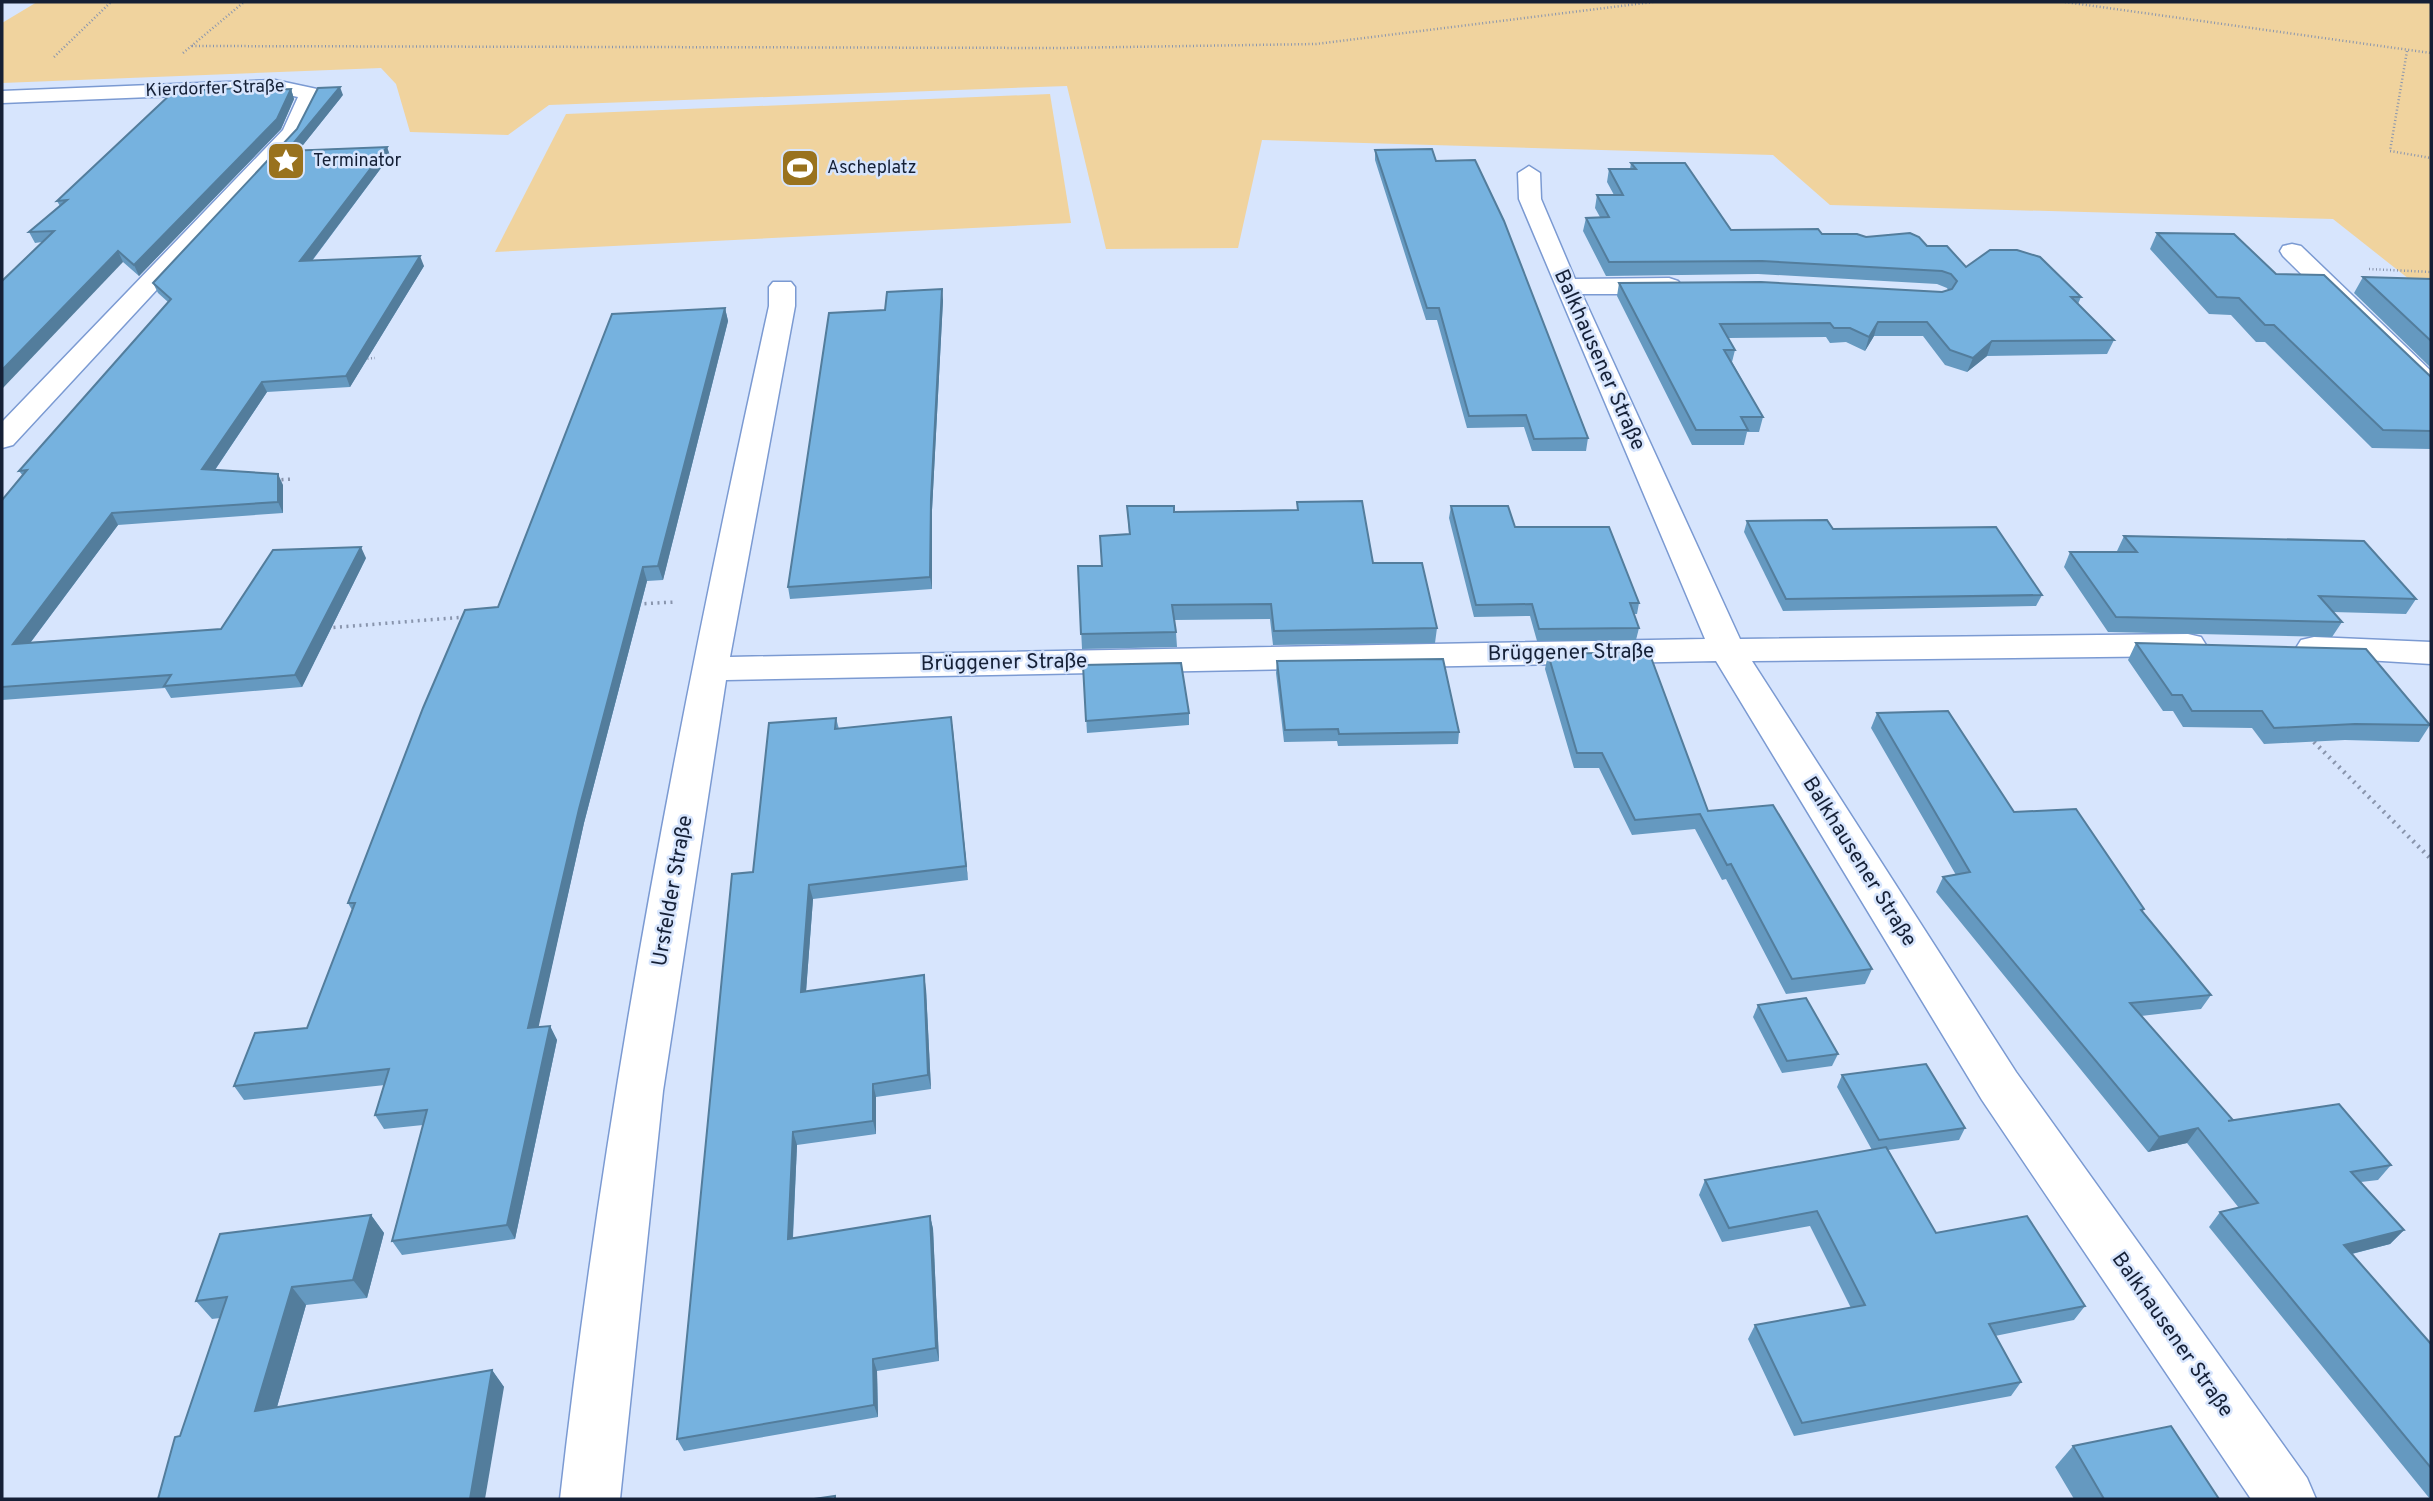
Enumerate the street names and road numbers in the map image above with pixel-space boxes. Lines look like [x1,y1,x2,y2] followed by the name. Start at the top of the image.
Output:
[145,75,285,103] street label: Kierdorfer Straße
[1547,265,1651,455] street label: Balkhausener Straße
[1487,638,1655,668] street label: Brüggener Straße
[920,648,1088,678] street label: Brüggener Straße
[1796,772,1922,952] street label: Balkhausener Straße
[646,813,700,969] street label: Ursfelder Straße
[2105,1247,2239,1423] street label: Balkhausener Straße

